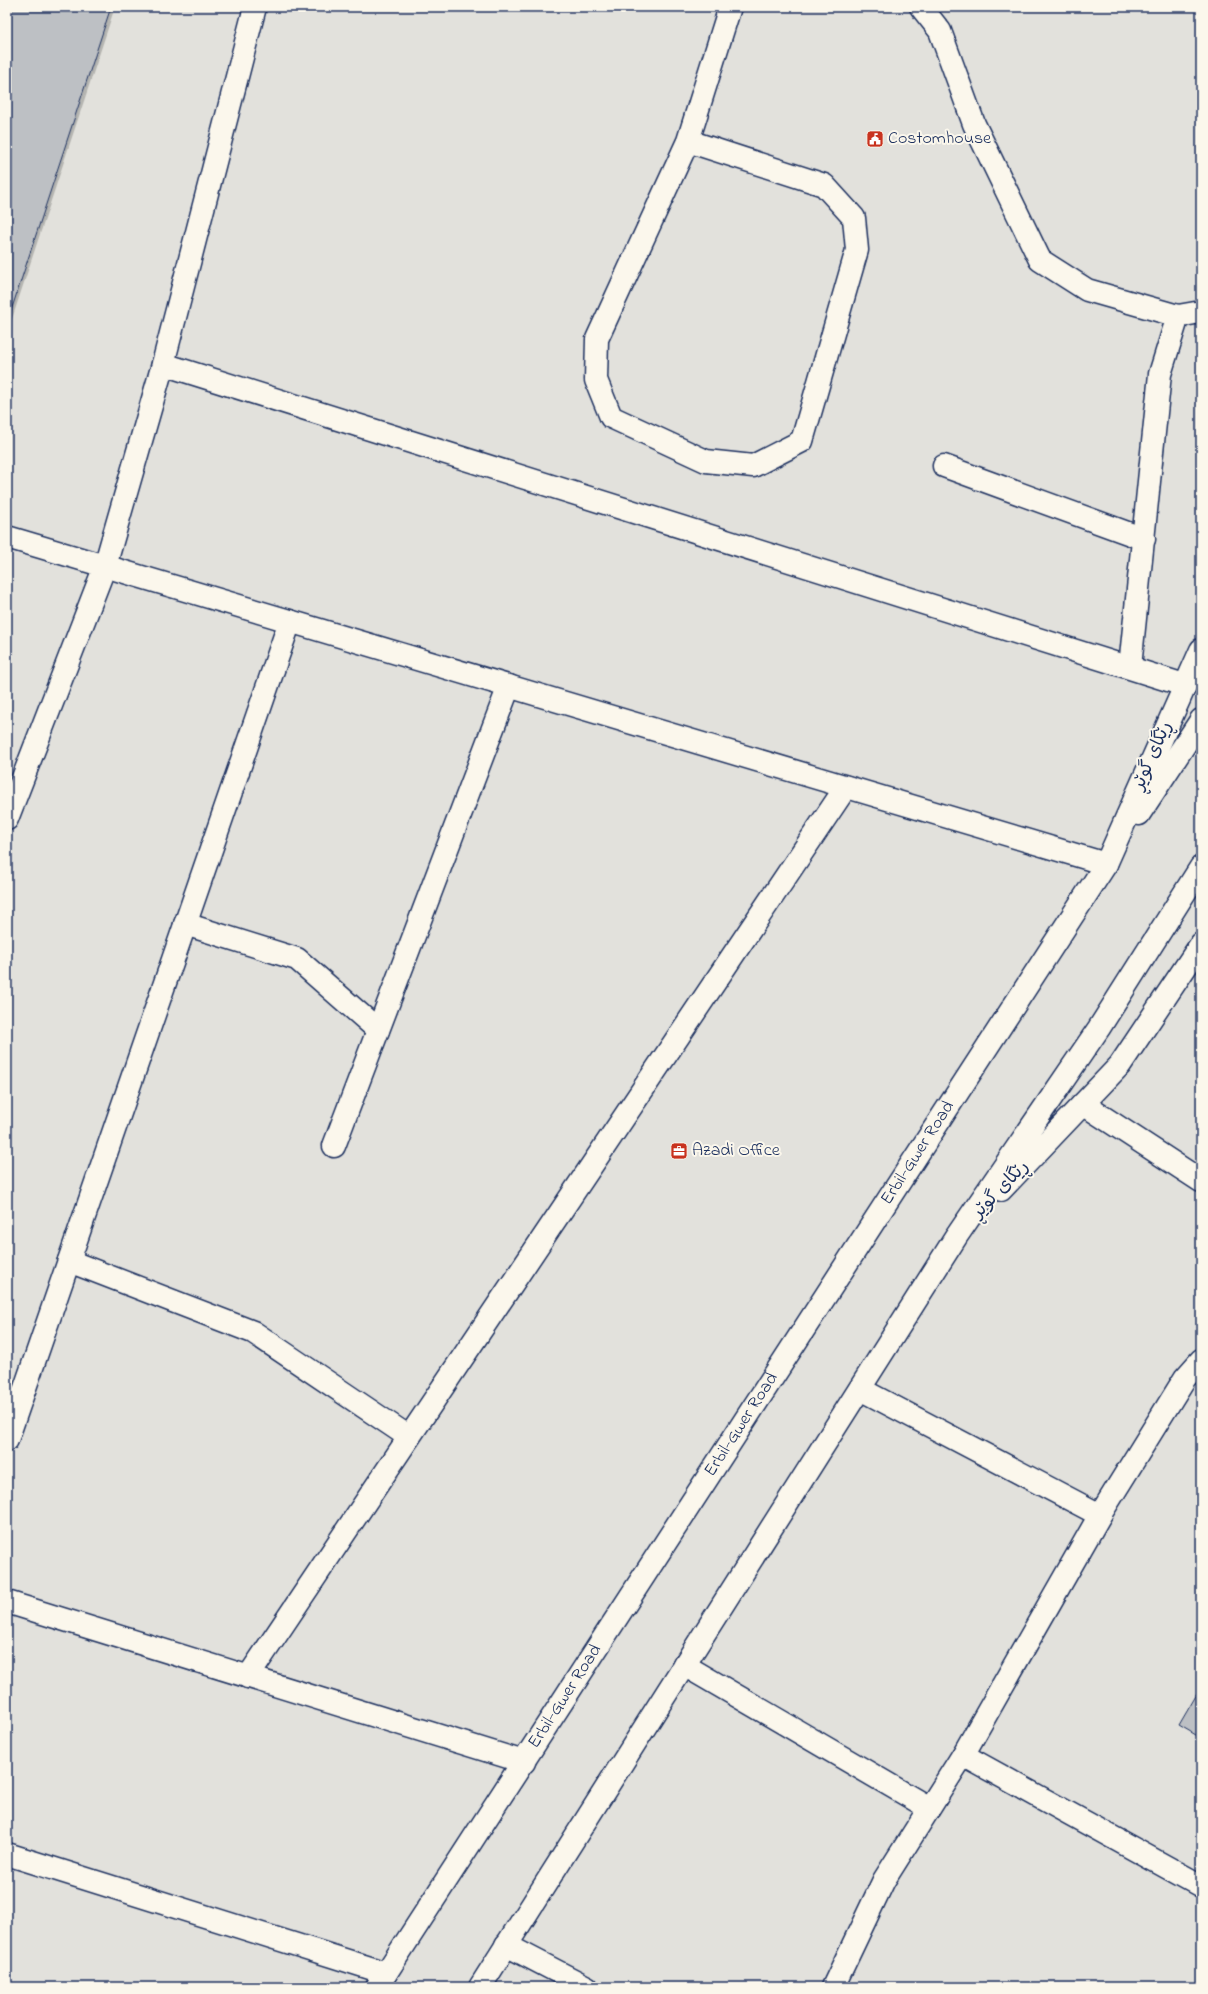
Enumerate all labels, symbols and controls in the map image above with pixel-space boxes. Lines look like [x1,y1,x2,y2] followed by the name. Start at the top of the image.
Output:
[888,126,992,152] place label: Costomhouse
[865,129,885,149] public building icon: Costomhouse
[1126,718,1180,796] street label: ڕێگای گوێڕ
[875,1096,962,1210] street label: Erbil-Gwer Road
[692,1138,781,1164] place label: Azadi Office
[669,1141,689,1161] office icon: Azadi Office
[965,1155,1036,1227] street label: ڕێگای گوێڕ
[698,1368,785,1482] street label: Erbil-Gwer Road
[522,1640,609,1754] street label: Erbil-Gwer Road

